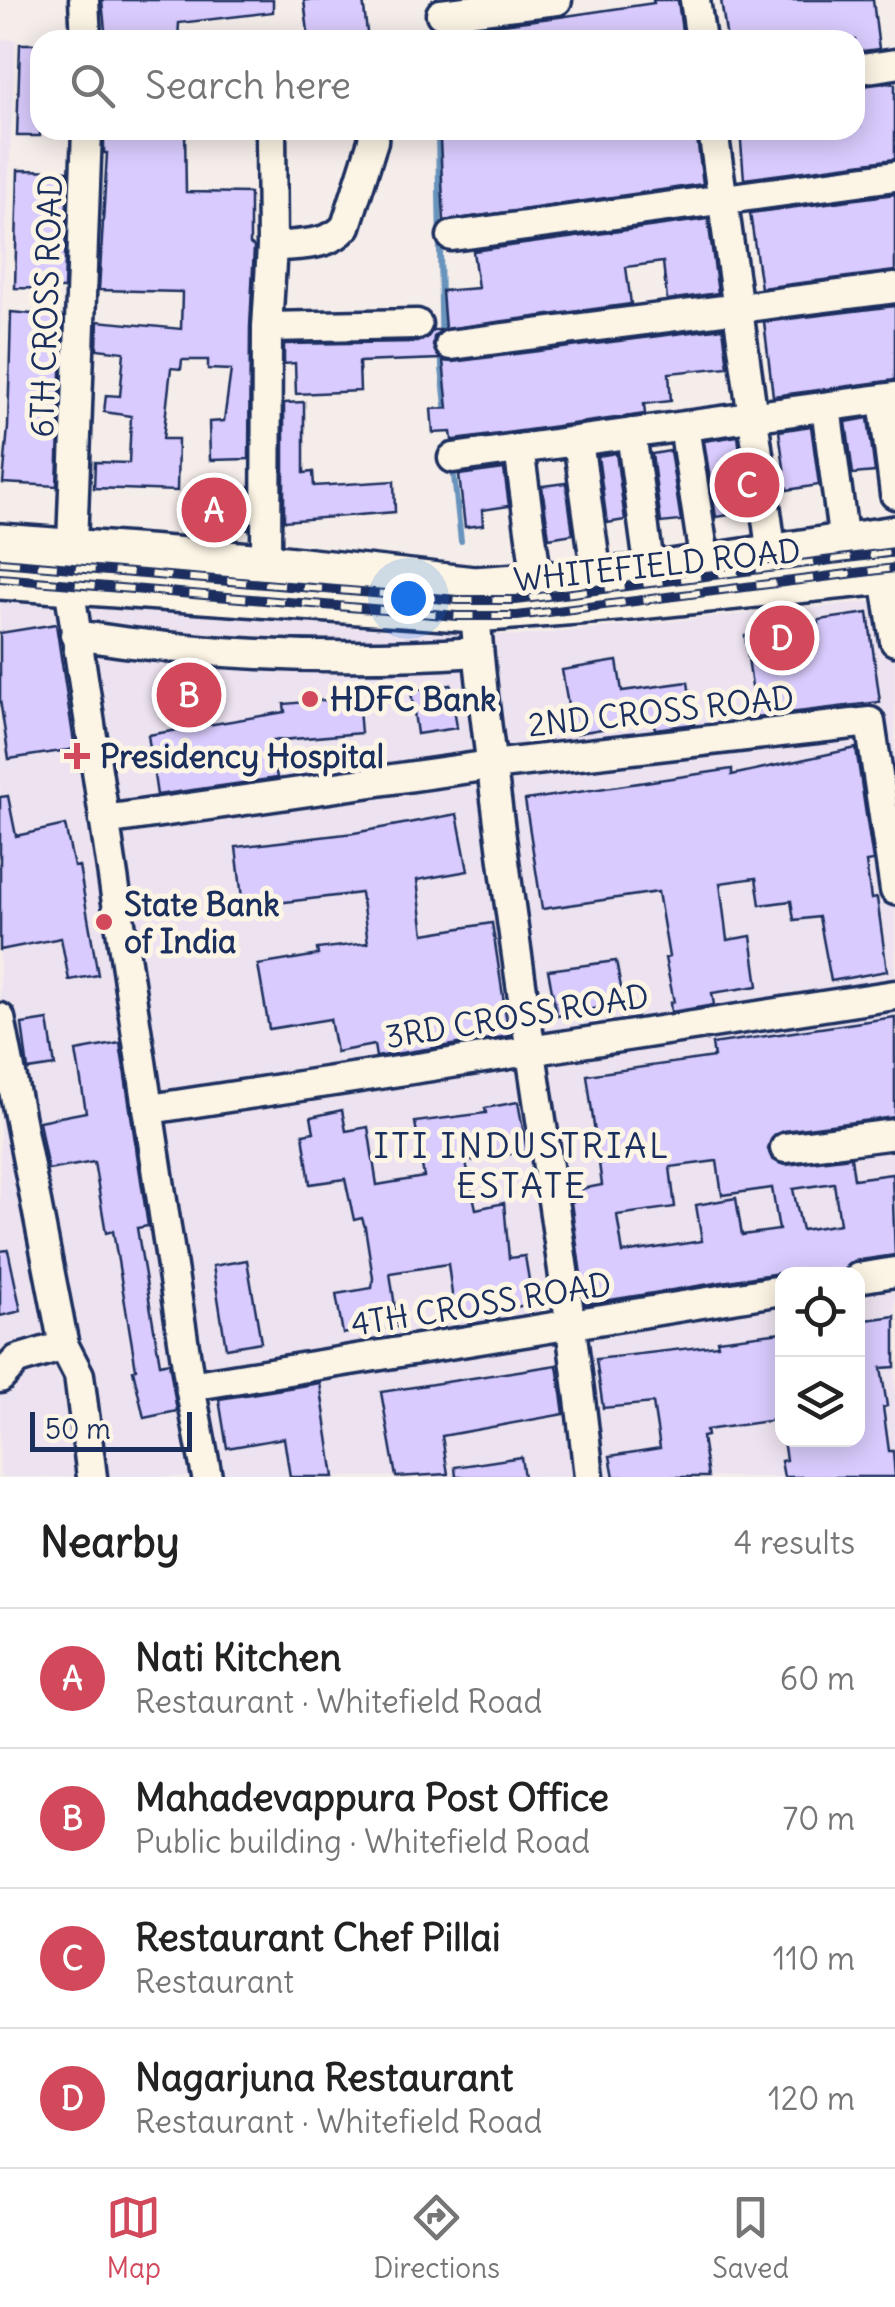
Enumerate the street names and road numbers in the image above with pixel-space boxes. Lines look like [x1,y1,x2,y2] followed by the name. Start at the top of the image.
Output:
[21,174,71,438] street label: 6TH CROSS ROAD
[512,530,802,600] street label: WHITEFIELD ROAD
[526,677,796,745] street label: 2ND CROSS ROAD
[382,975,652,1057] street label: 3RD CROSS ROAD
[348,1263,614,1345] street label: 4TH CROSS ROAD

